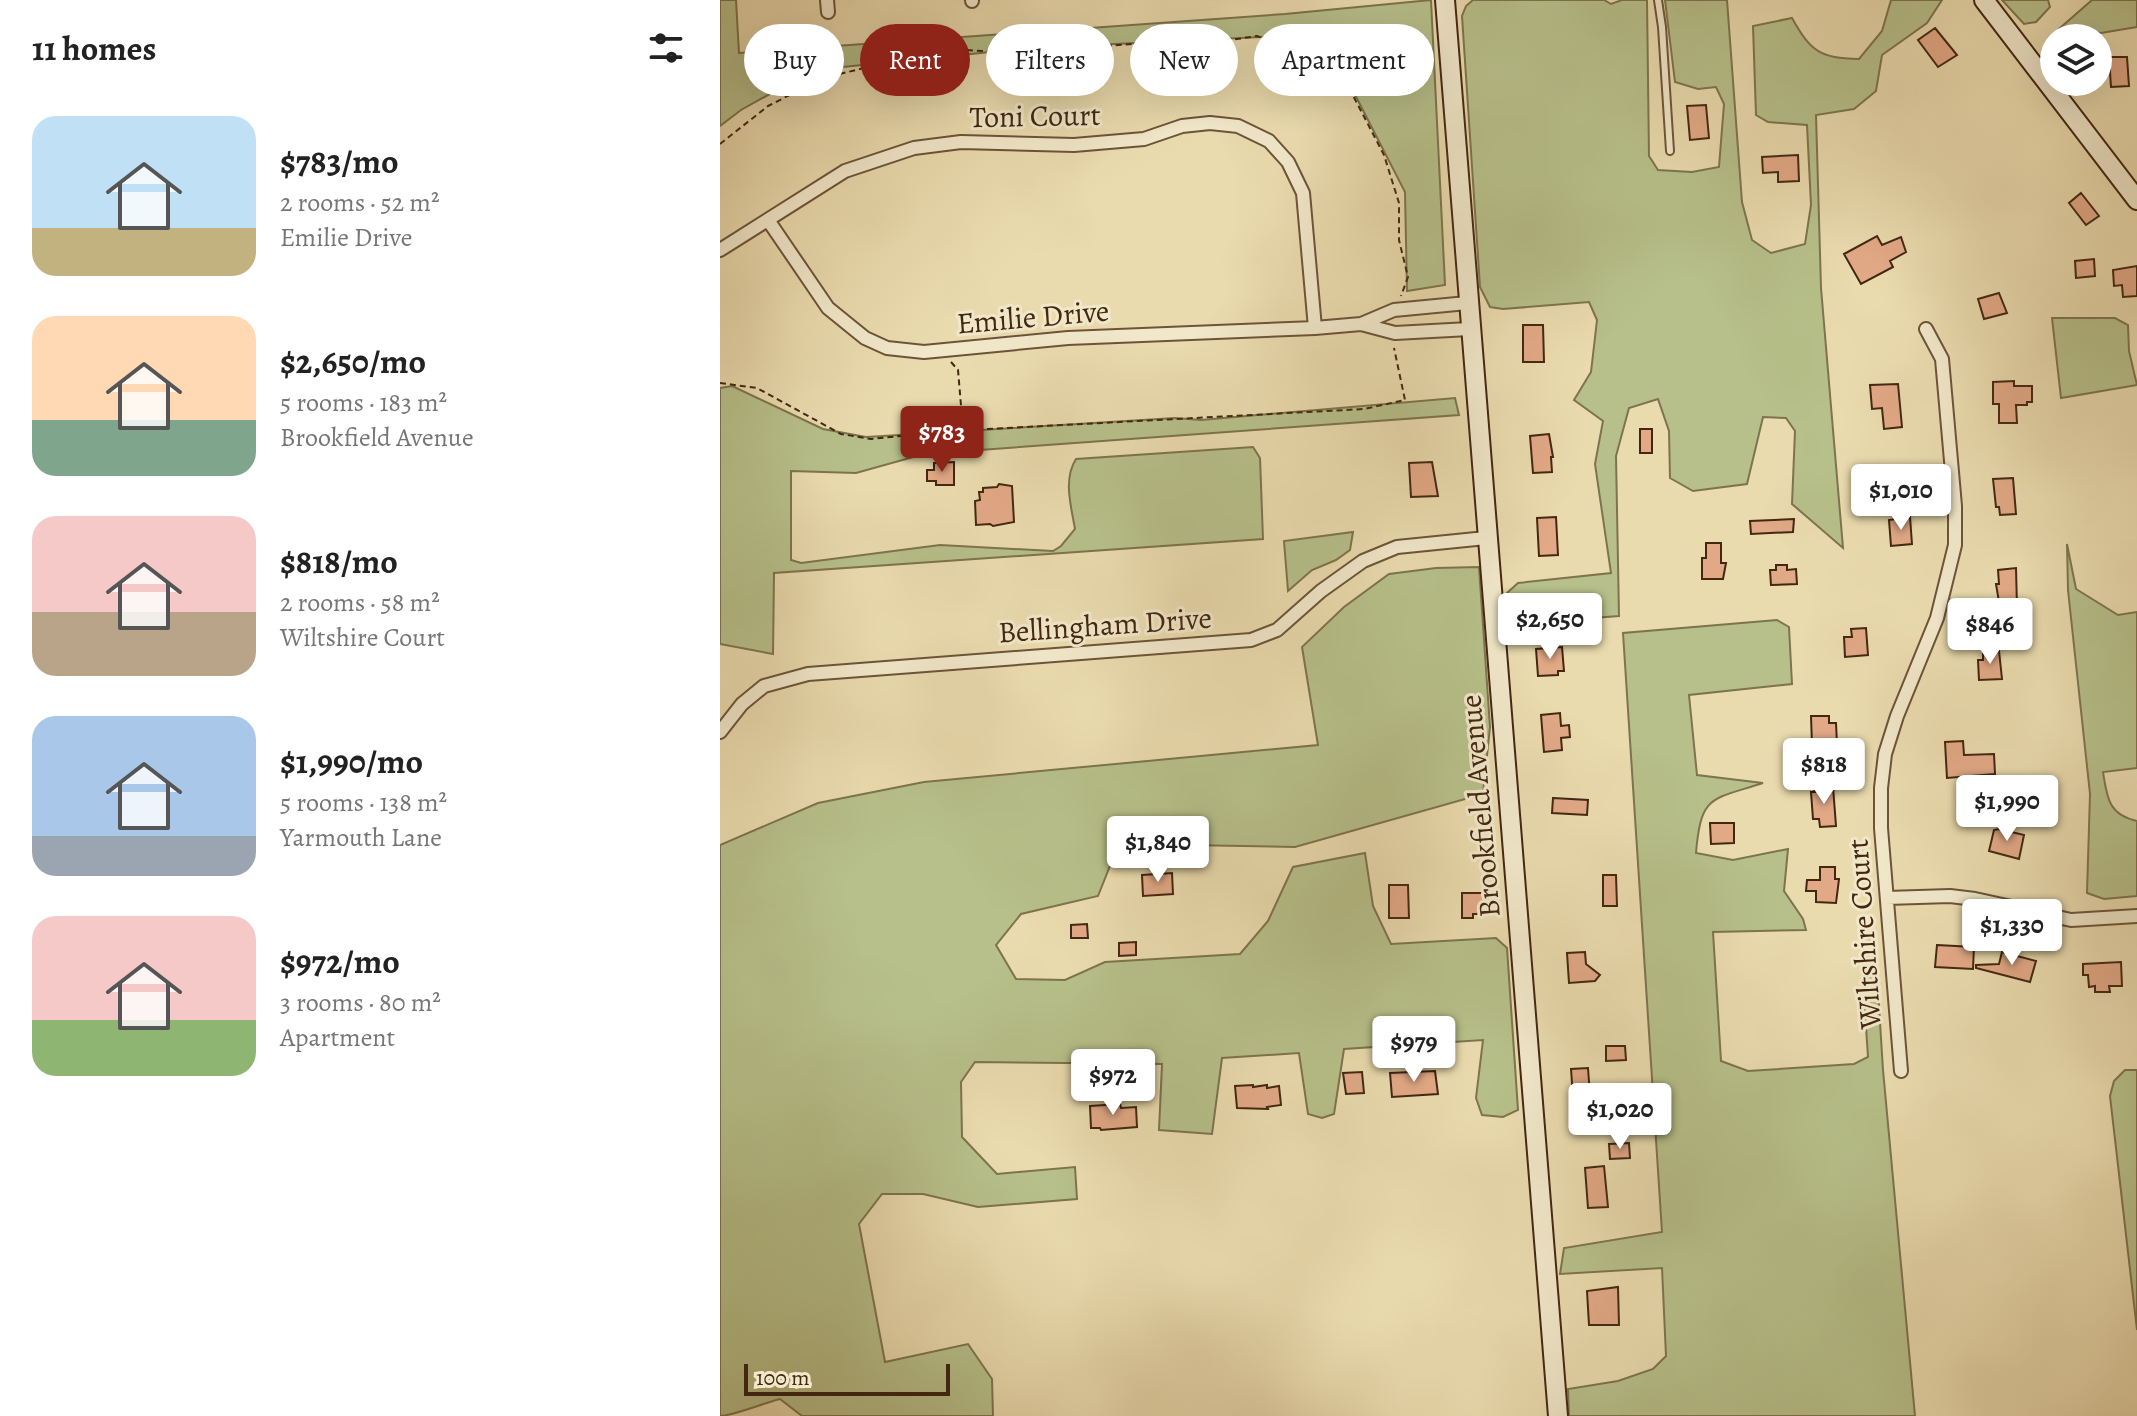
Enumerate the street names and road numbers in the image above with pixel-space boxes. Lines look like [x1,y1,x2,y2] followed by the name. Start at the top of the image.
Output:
[969,95,1101,137] street label: Toni Court
[955,290,1111,344] street label: Emilie Drive
[997,598,1213,652] street label: Bellingham Drive
[1450,693,1510,919] street label: Brookfield Avenue
[1837,838,1891,1031] street label: Wiltshire Court

